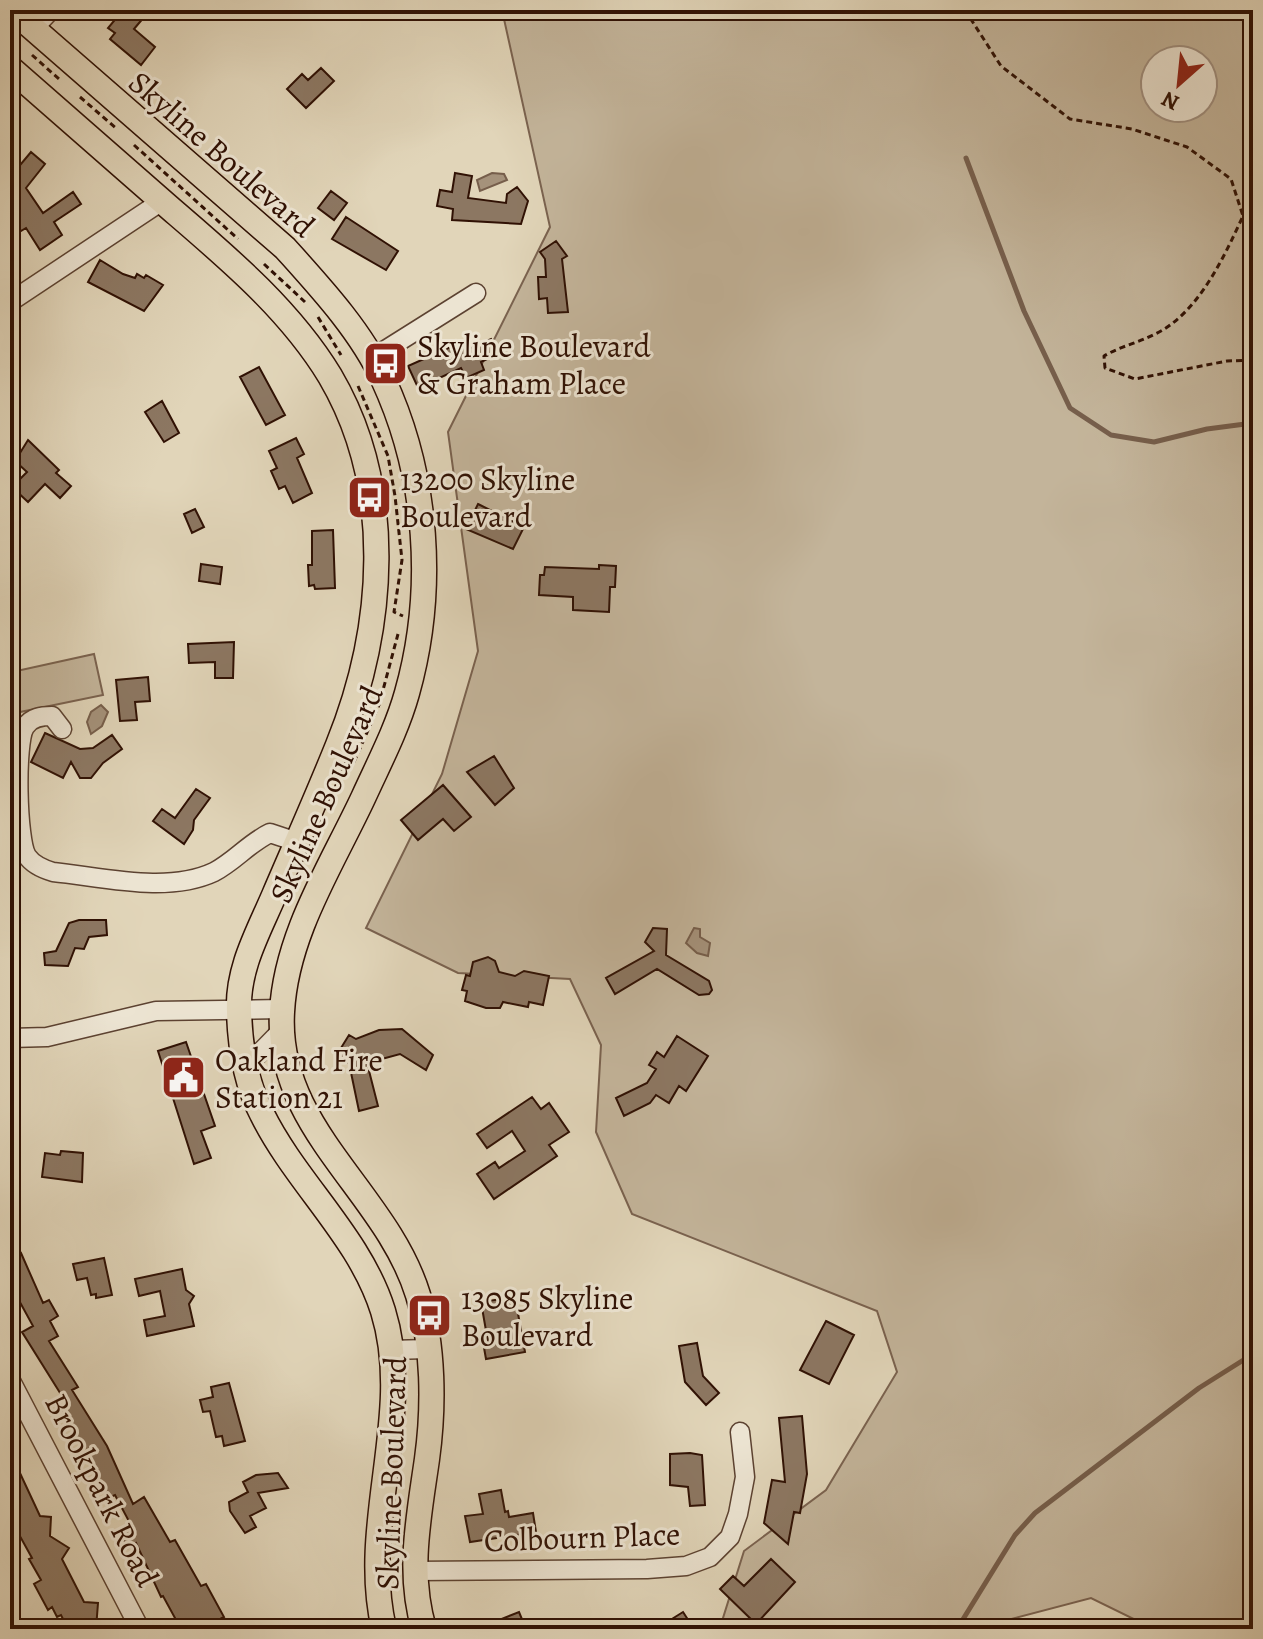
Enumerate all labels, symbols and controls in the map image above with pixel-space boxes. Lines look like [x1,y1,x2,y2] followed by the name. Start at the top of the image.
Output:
[1139,44,1219,124] north arrow
[119,61,325,248] street label: Skyline Boulevard
[1156,84,1184,118] text: N
[417,324,652,405] place label: Skyline Boulevard & Graham Place
[362,340,410,388] bus stop icon: Skyline Boulevard & Graham Place
[400,457,575,538] place label: 13200 Skyline Boulevard
[345,473,393,521] bus stop icon: 13200 Skyline Boulevard
[258,678,394,910] street label: Skyline Boulevard
[215,1038,383,1119] place label: Oakland Fire Station 21
[160,1054,208,1102] public building icon: Oakland Fire Station 21
[461,1276,633,1357] place label: 13085 Skyline Boulevard
[406,1292,454,1340] bus stop icon: 13085 Skyline Boulevard
[365,1355,417,1591] street label: Skyline Boulevard
[34,1386,170,1595] street label: Brookpark Road
[483,1512,681,1562] street label: Colbourn Place

